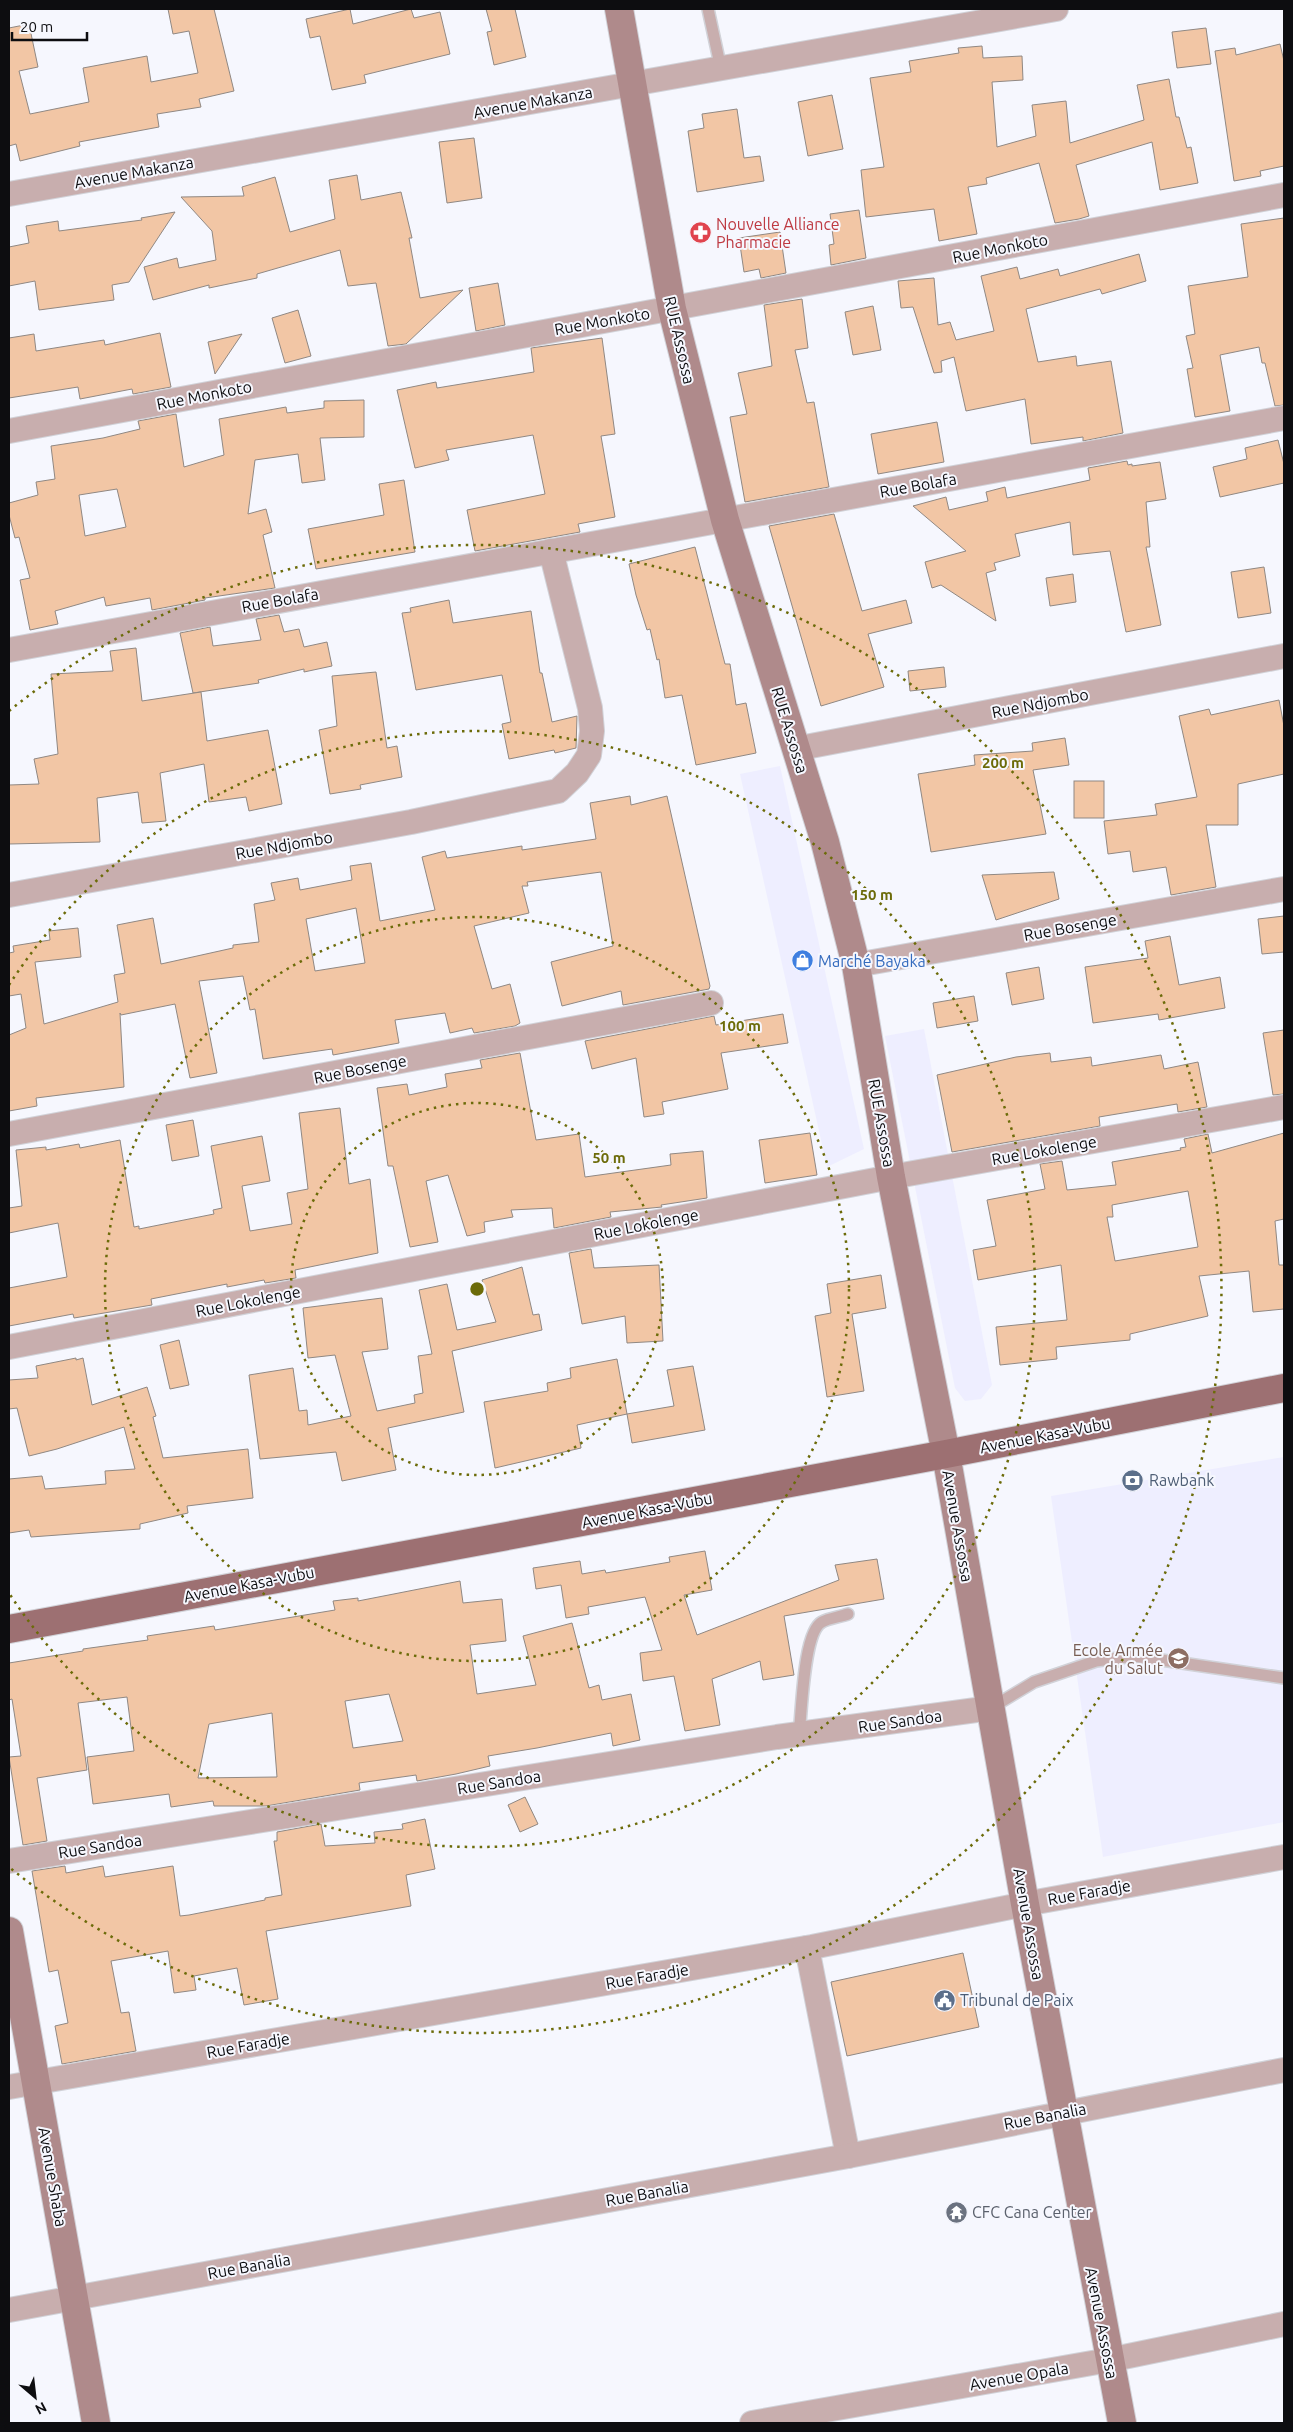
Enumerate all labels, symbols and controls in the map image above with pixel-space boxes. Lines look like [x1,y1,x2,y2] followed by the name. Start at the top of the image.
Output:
[12,10,88,42] scale bar
[20,18,53,35] text: 20 m
[472,83,594,121] street label: Avenue Makanza
[73,153,195,191] street label: Avenue Makanza
[716,215,840,251] place label: Nouvelle Alliance Pharmacie
[688,221,712,245] pharmacy icon: Nouvelle Alliance Pharmacie
[951,230,1049,266] street label: Rue Monkoto
[661,294,699,386] street label: RUE Assossa
[553,304,651,338] street label: Rue Monkoto
[155,377,253,413] street label: Rue Monkoto
[878,469,958,501] street label: Rue Bolafa
[240,584,320,616] street label: Rue Bolafa
[768,685,812,775] street label: RUE Assossa
[990,685,1090,721] street label: Rue Ndjombo
[982,754,1024,771] text: 200 m
[234,828,334,862] street label: Rue Ndjombo
[851,886,893,903] text: 150 m
[1022,910,1118,944] street label: Rue Bosenge
[790,949,814,973] shop icon: Marché Bayaka
[818,952,926,970] place label: Marché Bayaka
[719,1017,761,1034] text: 100 m
[312,1051,408,1087] street label: Rue Bosenge
[865,1077,899,1169] street label: RUE Assossa
[990,1132,1098,1168] street label: Rue Lokolenge
[592,1149,626,1166] text: 50 m
[592,1205,700,1243] street label: Rue Lokolenge
[468,1280,486,1298] centre of rings
[194,1282,302,1320] street label: Rue Lokolenge
[978,1413,1112,1457] street label: Avenue Kasa-Vubu
[1121,1468,1145,1492] bank icon: Rawbank
[939,1469,977,1583] street label: Avenue Assossa
[1149,1471,1214,1489] place label: Rawbank
[580,1488,714,1532] street label: Avenue Kasa-Vubu
[182,1562,316,1606] street label: Avenue Kasa-Vubu
[1073,1641,1164,1677] place label: Ecole Armée du Salut
[1167,1647,1191,1671] school or university icon: Ecole Armée du Salut
[857,1706,943,1736] street label: Rue Sandoa
[456,1767,542,1797] street label: Rue Sandoa
[57,1831,143,1861] street label: Rue Sandoa
[1010,1867,1048,1981] street label: Avenue Assossa
[1046,1876,1132,1908] street label: Rue Faradje
[604,1960,690,1992] street label: Rue Faradje
[932,1988,956,2012] public building icon: Tribunal de Paix
[960,1991,1074,2009] place label: Tribunal de Paix
[205,2029,291,2061] street label: Rue Faradje
[1002,2099,1088,2133] street label: Rue Banalia
[35,2126,71,2228] street label: Avenue Shaba
[604,2177,690,2209] street label: Rue Banalia
[944,2200,968,2224] temple icon: CFC Cana Center
[972,2203,1092,2221] place label: CFC Cana Center
[206,2250,292,2282] street label: Rue Banalia
[1082,2266,1122,2380] street label: Avenue Assossa
[968,2358,1070,2394] street label: Avenue Opala
[10,2372,60,2422] north arrow
[33,2399,49,2418] text: N

